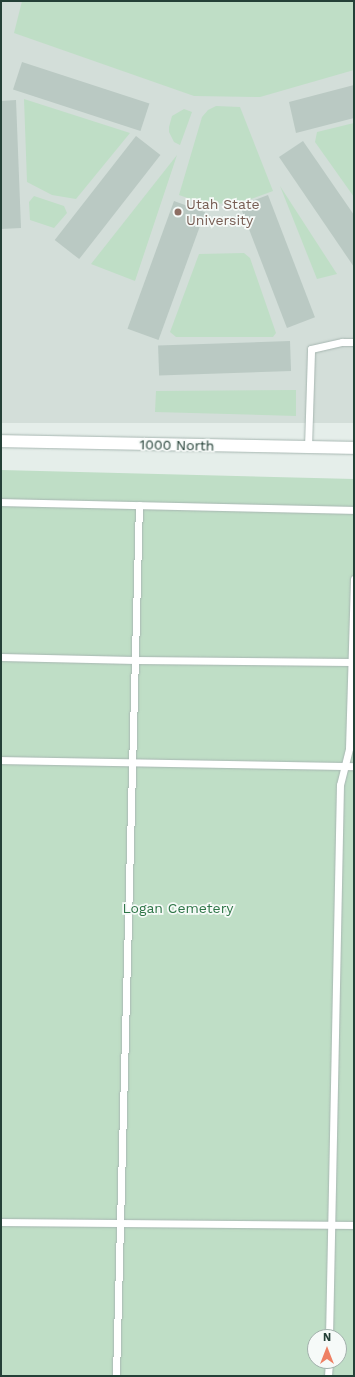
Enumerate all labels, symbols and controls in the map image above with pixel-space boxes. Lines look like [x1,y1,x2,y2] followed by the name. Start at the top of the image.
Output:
[186,196,260,228] place label: Utah State University
[173,207,183,217] marker: Utah State University
[139,436,215,454] street label: 1000 North
[122,900,234,916] park label: Logan Cemetery
[307,1329,347,1369] north arrow
[323,1331,331,1344] text: N

